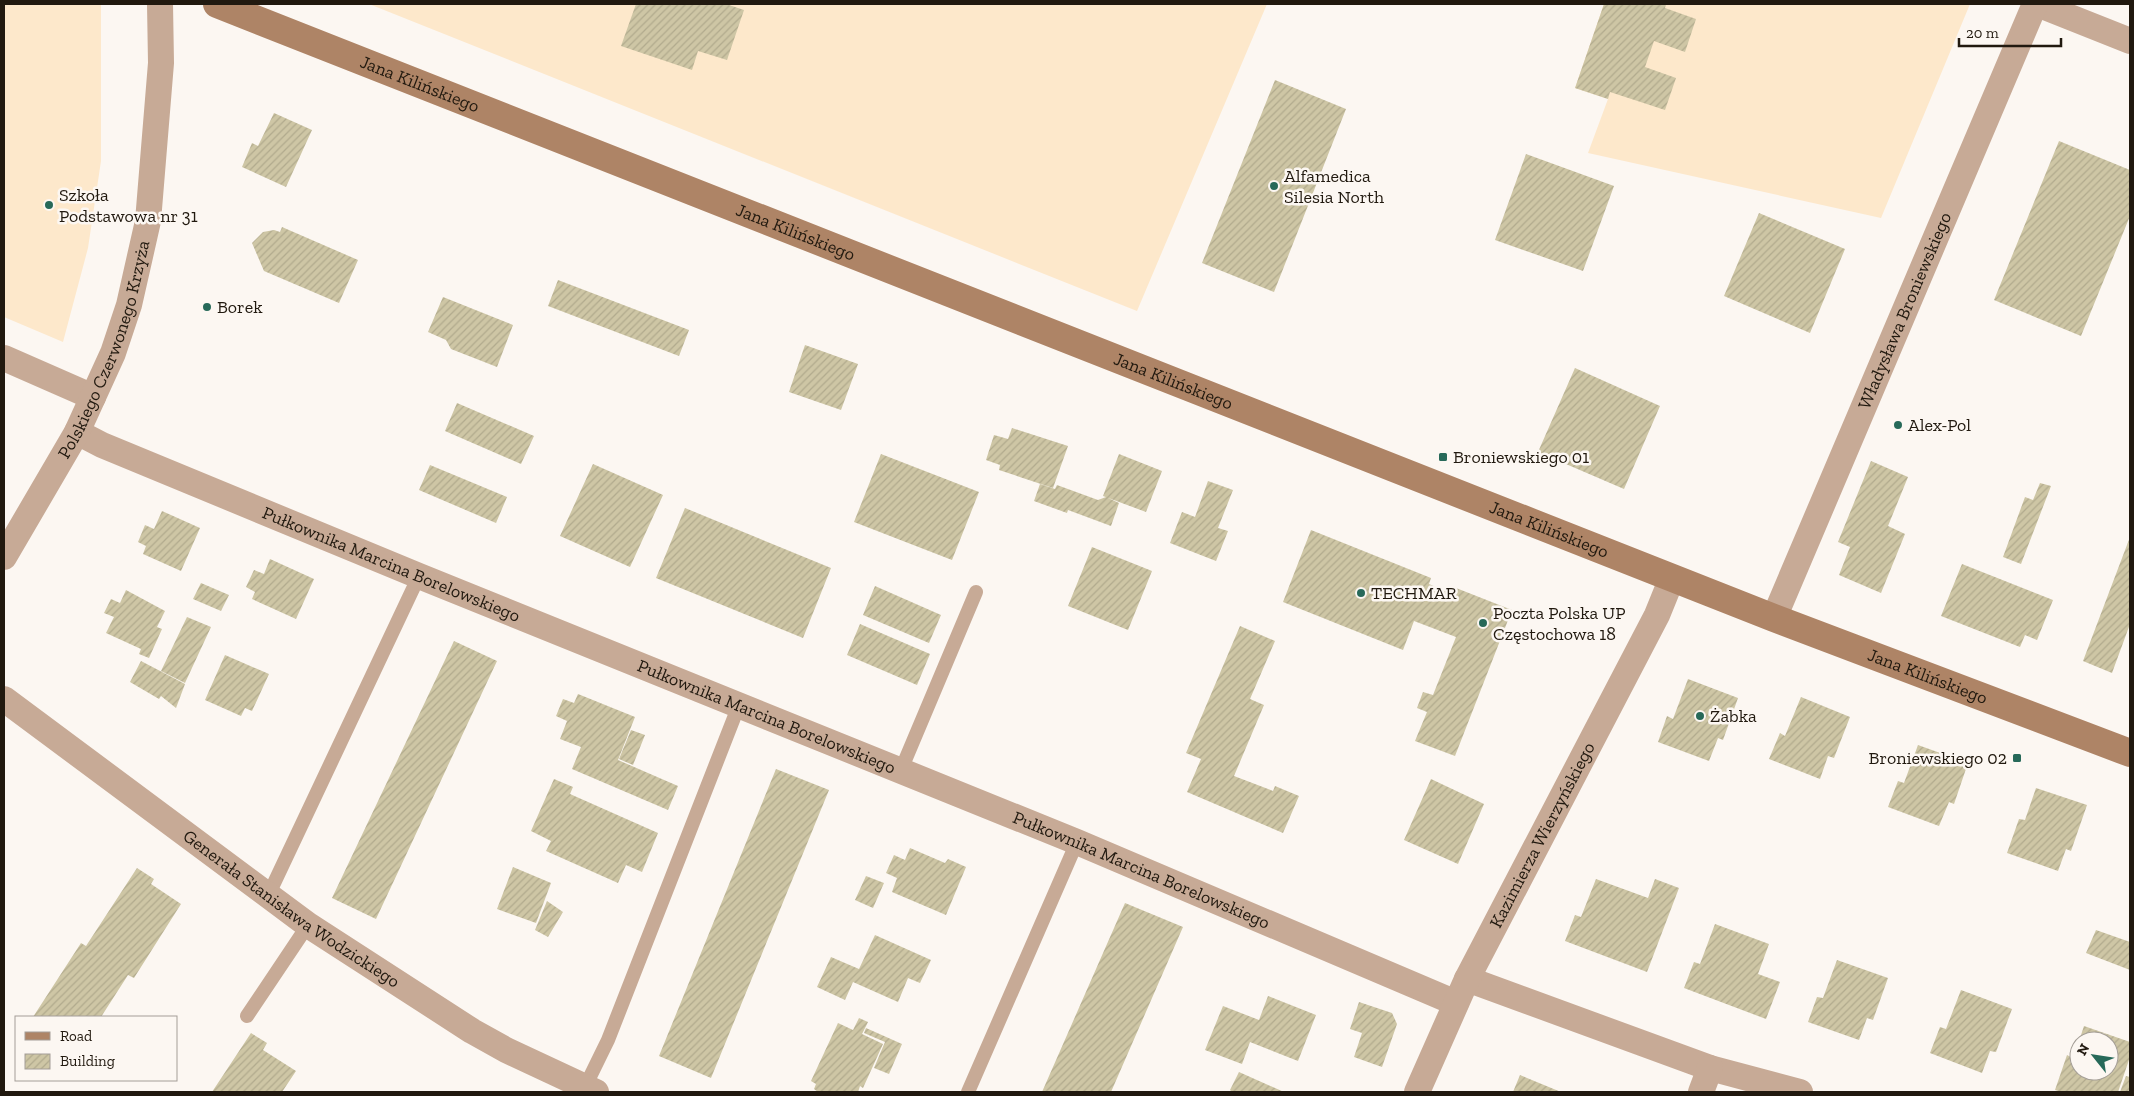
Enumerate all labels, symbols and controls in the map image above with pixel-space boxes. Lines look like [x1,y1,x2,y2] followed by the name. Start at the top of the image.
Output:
[1959,15,2062,47] scale bar
[1966,24,1999,42] text: 20 m
[357,51,483,117] street label: Jana Kilińskiego
[1284,165,1384,208] place label: Alfamedica Silesia North
[1268,180,1280,192] marker: Alfamedica Silesia North
[59,184,198,227] place label: Szkoła Podstawowa nr 31
[43,199,55,211] marker: Szkoła Podstawowa nr 31
[733,199,858,266] street label: Jana Kilińskiego
[1853,209,1956,412] street label: Władysława Broniewskiego
[53,238,154,463] street label: Polskiego Czerwonego Krzyża
[217,296,263,318] place label: Borek
[201,301,213,313] marker: Borek
[1111,348,1236,415] street label: Jana Kilińskiego
[1908,414,1971,436] place label: Alex-Pol
[1892,419,1904,431] marker: Alex-Pol
[1453,446,1589,468] place label: Broniewskiego 01
[1437,451,1449,463] marker: Broniewskiego 01
[1486,496,1612,563] street label: Jana Kilińskiego
[259,501,523,627] street label: Pułkownika Marcina Borelowskiego
[1371,582,1457,604] place label: TECHMAR
[1355,587,1367,599] marker: TECHMAR
[1493,602,1626,645] place label: Poczta Polska UP Częstochowa 18
[1477,617,1489,629] marker: Poczta Polska UP Częstochowa 18
[1865,644,1991,709] street label: Jana Kilińskiego
[634,654,899,779] street label: Pułkownika Marcina Borelowskiego
[1710,705,1757,727] place label: Żabka
[1694,710,1706,722] marker: Żabka
[1485,739,1600,931] street label: Kazimierza Wierzyńskiego
[1869,747,2007,769] place label: Broniewskiego 02
[2011,752,2023,764] marker: Broniewskiego 02
[1010,806,1273,934] street label: Pułkownika Marcina Borelowskiego
[179,825,404,992] street label: Generała Stanisława Wodzickiego
[15,1016,178,1081] legend
[60,1027,93,1045] text: Road
[2069,1031,2119,1081] north arrow
[2073,1041,2093,1059] text: N
[60,1052,115,1070] text: Building

